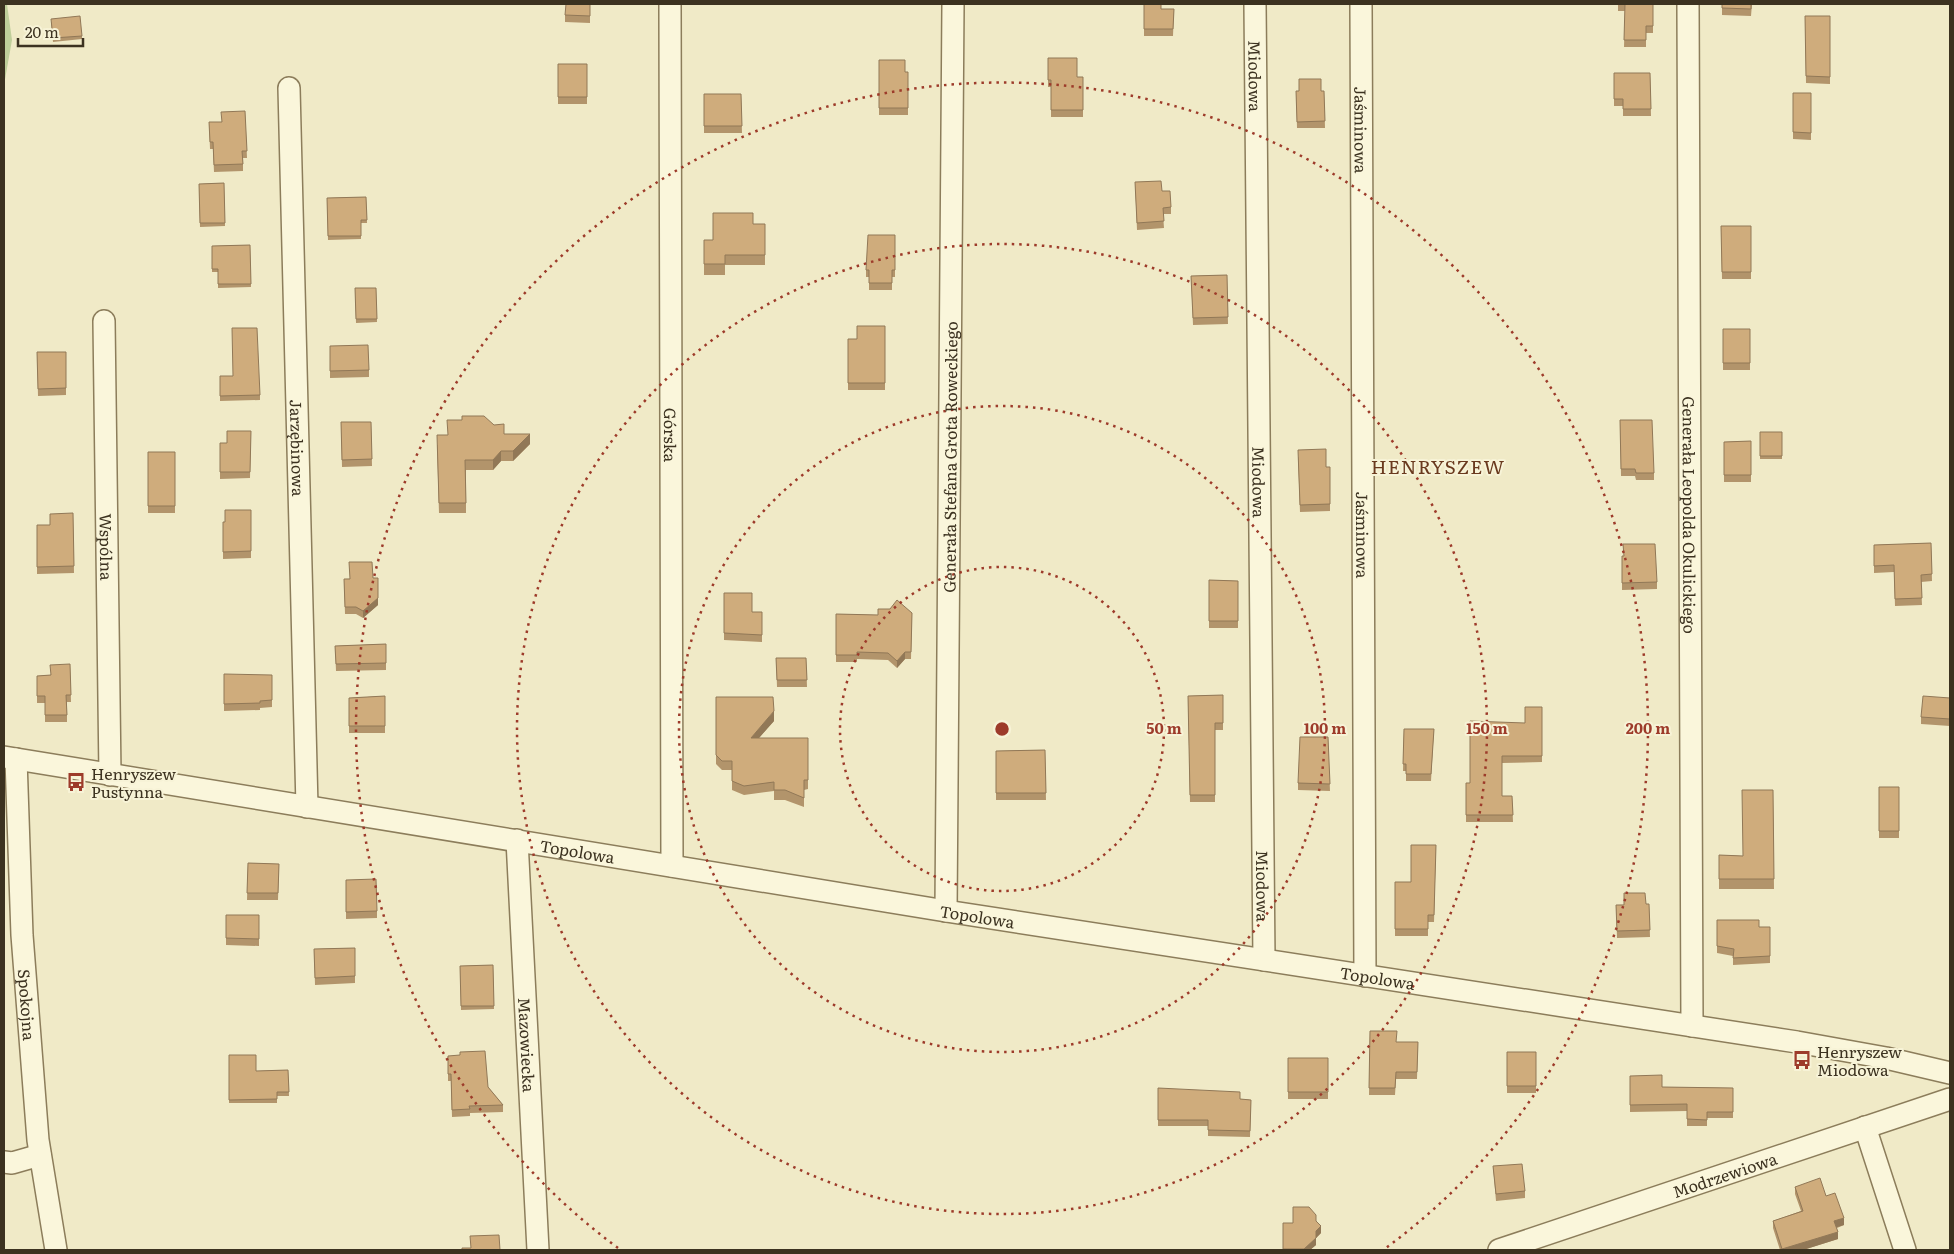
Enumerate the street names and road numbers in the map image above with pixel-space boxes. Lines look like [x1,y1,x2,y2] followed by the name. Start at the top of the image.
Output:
[1243,40,1268,112] street label: Miodowa
[1349,87,1374,174] street label: Jaśminowa
[936,321,963,593] street label: Generała Stefana Grota Roweckiego
[1678,396,1702,634] street label: Generała Leopolda Okulickiego
[285,399,311,497] street label: Jarzębinowa
[659,408,683,463] street label: Górska
[1247,446,1272,518] street label: Miodowa
[1351,492,1375,579] street label: Jaśminowa
[95,513,119,581] street label: Wspólna
[538,833,617,869] street label: Topolowa
[1251,850,1276,922] street label: Miodowa
[938,898,1017,933] street label: Topolowa
[1338,960,1417,995] street label: Topolowa
[13,968,42,1042] street label: Spokojna
[513,997,542,1093] street label: Mazowiecka
[1669,1146,1780,1203] street label: Modrzewiowa

